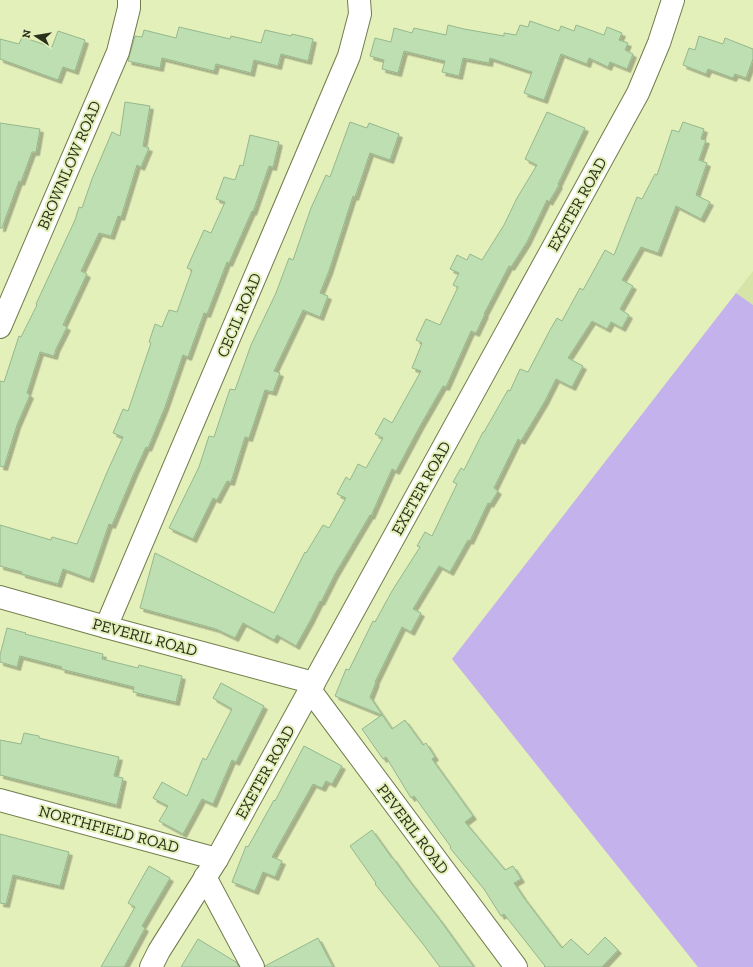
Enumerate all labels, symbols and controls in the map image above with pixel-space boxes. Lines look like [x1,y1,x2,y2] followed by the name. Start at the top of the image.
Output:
[16,16,56,56] north arrow
[19,28,34,39] text: N
[33,98,105,232] street label: BROWNLOW ROAD
[543,154,611,254] street label: EXETER ROAD
[213,270,265,360] street label: CECIL ROAD
[387,438,455,538] street label: EXETER ROAD
[90,614,200,660] street label: PEVERIL ROAD
[231,722,299,822] street label: EXETER ROAD
[373,780,453,878] street label: PEVERIL ROAD
[37,801,181,857] street label: NORTHFIELD ROAD

